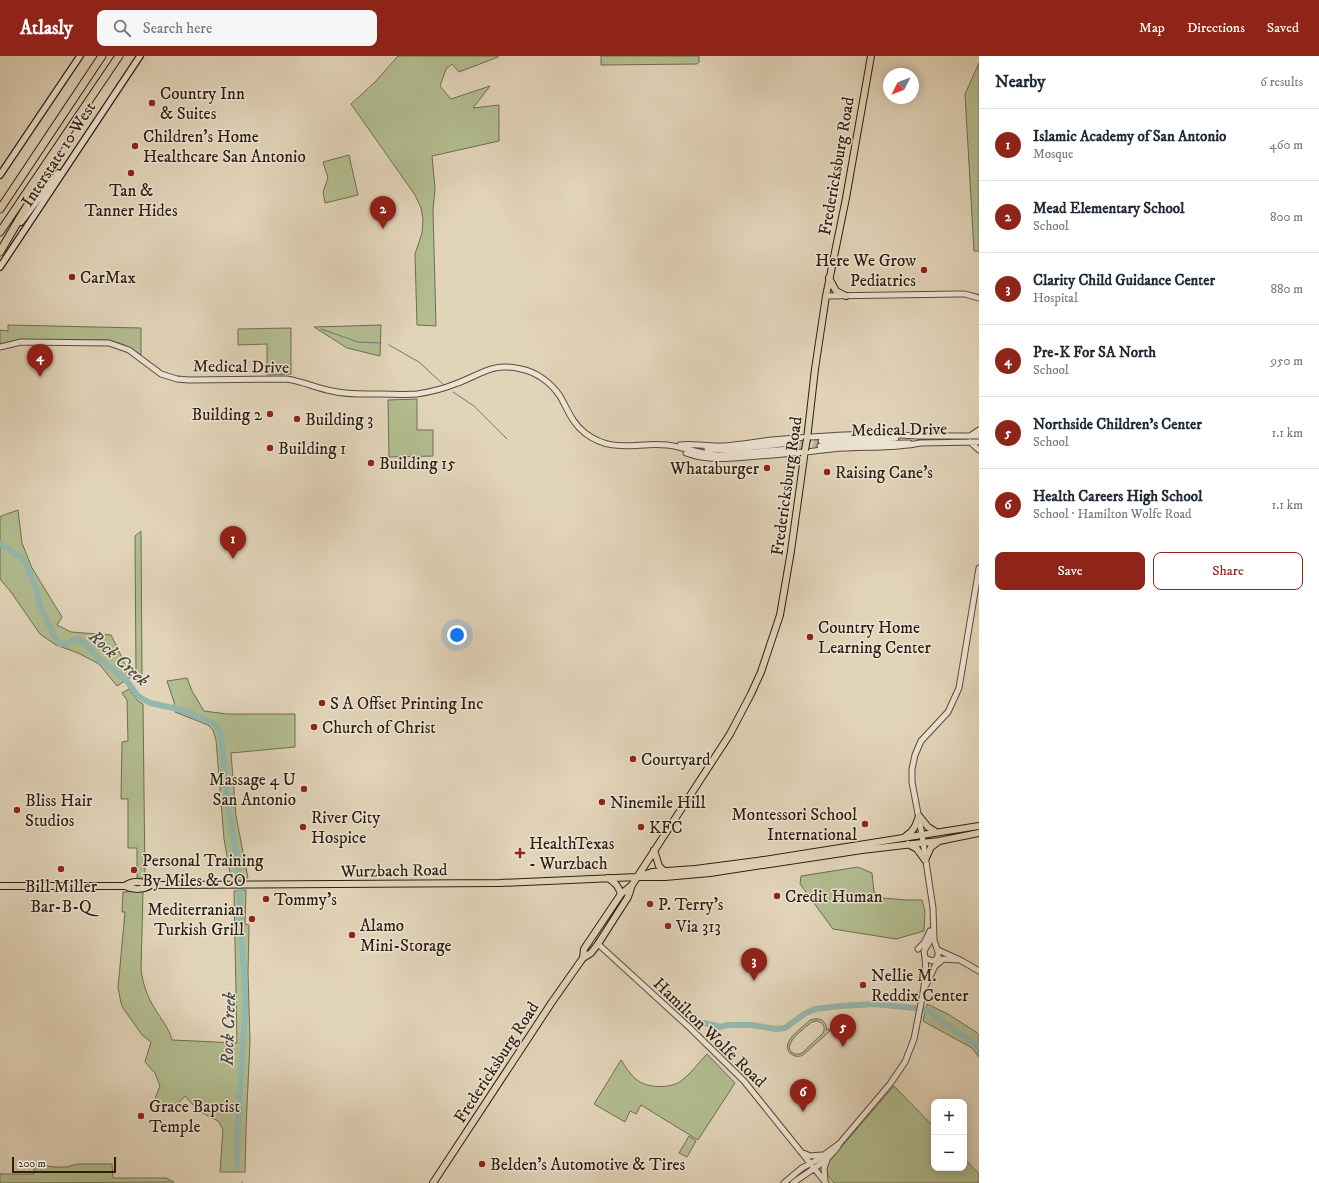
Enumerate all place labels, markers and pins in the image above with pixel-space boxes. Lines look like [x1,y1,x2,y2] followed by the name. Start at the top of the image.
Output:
[160,83,245,125] place label: Country Inn & Suites
[147,98,157,108] marker: Country Inn & Suites
[143,126,306,168] place label: Children's Home Healthcare San Antonio
[130,141,140,151] marker: Children's Home Healthcare San Antonio
[126,168,136,178] marker: Tan & Tanner Hides
[84,180,178,222] place label: Tan & Tanner Hides
[370,196,396,229] pin: 2
[815,250,916,292] place label: Here We Grow Pediatrics
[919,265,929,275] marker: Here We Grow Pediatrics
[80,267,136,289] place label: CarMax
[67,272,77,282] marker: CarMax
[27,344,53,377] pin: 4
[192,404,263,426] place label: Building 2
[265,409,275,419] marker: Building 2
[305,409,373,431] place label: Building 3
[292,414,302,424] marker: Building 3
[278,438,346,460] place label: Building 1
[265,443,275,453] marker: Building 1
[379,453,456,475] place label: Building 15
[366,458,376,468] marker: Building 15
[669,458,760,480] place label: Whataburger
[835,462,933,484] place label: Raising Cane's
[762,463,772,473] marker: Whataburger
[822,467,832,477] marker: Raising Cane's
[220,526,246,559] pin: 1
[818,617,932,659] place label: Country Home Learning Center
[805,632,815,642] marker: Country Home Learning Center
[330,693,484,715] place label: S A Offset Printing Inc
[317,698,327,708] marker: S A Offset Printing Inc
[322,717,436,739] place label: Church of Christ
[309,722,319,732] marker: Church of Christ
[641,749,711,771] place label: Courtyard
[628,754,638,764] marker: Courtyard
[209,769,296,811] place label: Massage 4 U San Antonio
[299,784,309,794] marker: Massage 4 U San Antonio
[25,790,93,832] place label: Bliss Hair Studios
[610,792,706,814] place label: Ninemile Hill
[597,797,607,807] marker: Ninemile Hill
[732,804,857,846] place label: Montessori School International
[12,805,22,815] marker: Bliss Hair Studios
[311,807,381,849] place label: River City Hospice
[649,817,683,839] place label: KFC
[860,819,870,829] marker: Montessori School International
[298,822,308,832] marker: River City Hospice
[636,822,646,832] marker: KFC
[529,833,615,875] place label: HealthTexas - Wurzbach
[514,847,526,859] marker: HealthTexas - Wurzbach
[142,850,264,892] place label: Personal Training By Miles & CO
[56,864,66,874] marker: Bill Miller Bar-B-Q
[129,865,139,875] marker: Personal Training By Miles & CO
[25,876,100,918] place label: Bill Miller Bar-B-Q
[785,886,883,908] place label: Credit Human
[274,889,337,911] place label: Tommy’s
[772,891,782,901] marker: Credit Human
[261,894,271,904] marker: Tommy’s
[658,894,724,916] place label: P. Terry's
[147,899,244,941] place label: Mediterranian Turkish Grill
[645,899,655,909] marker: P. Terry's
[247,914,257,924] marker: Mediterranian Turkish Grill
[360,915,452,957] place label: Alamo Mini-Storage
[675,916,721,938] place label: Via 313
[663,921,673,931] marker: Via 313
[347,930,357,940] marker: Alamo Mini-Storage
[741,948,767,981] pin: 3
[871,965,969,1007] place label: Nellie M. Reddix Center
[858,980,868,990] marker: Nellie M. Reddix Center
[830,1014,856,1047] pin: 5
[790,1079,816,1112] pin: 6
[149,1096,240,1138] place label: Grace Baptist Temple
[136,1111,146,1121] marker: Grace Baptist Temple
[490,1154,686,1176] place label: Belden's Automotive & Tires
[477,1159,487,1169] marker: Belden's Automotive & Tires

